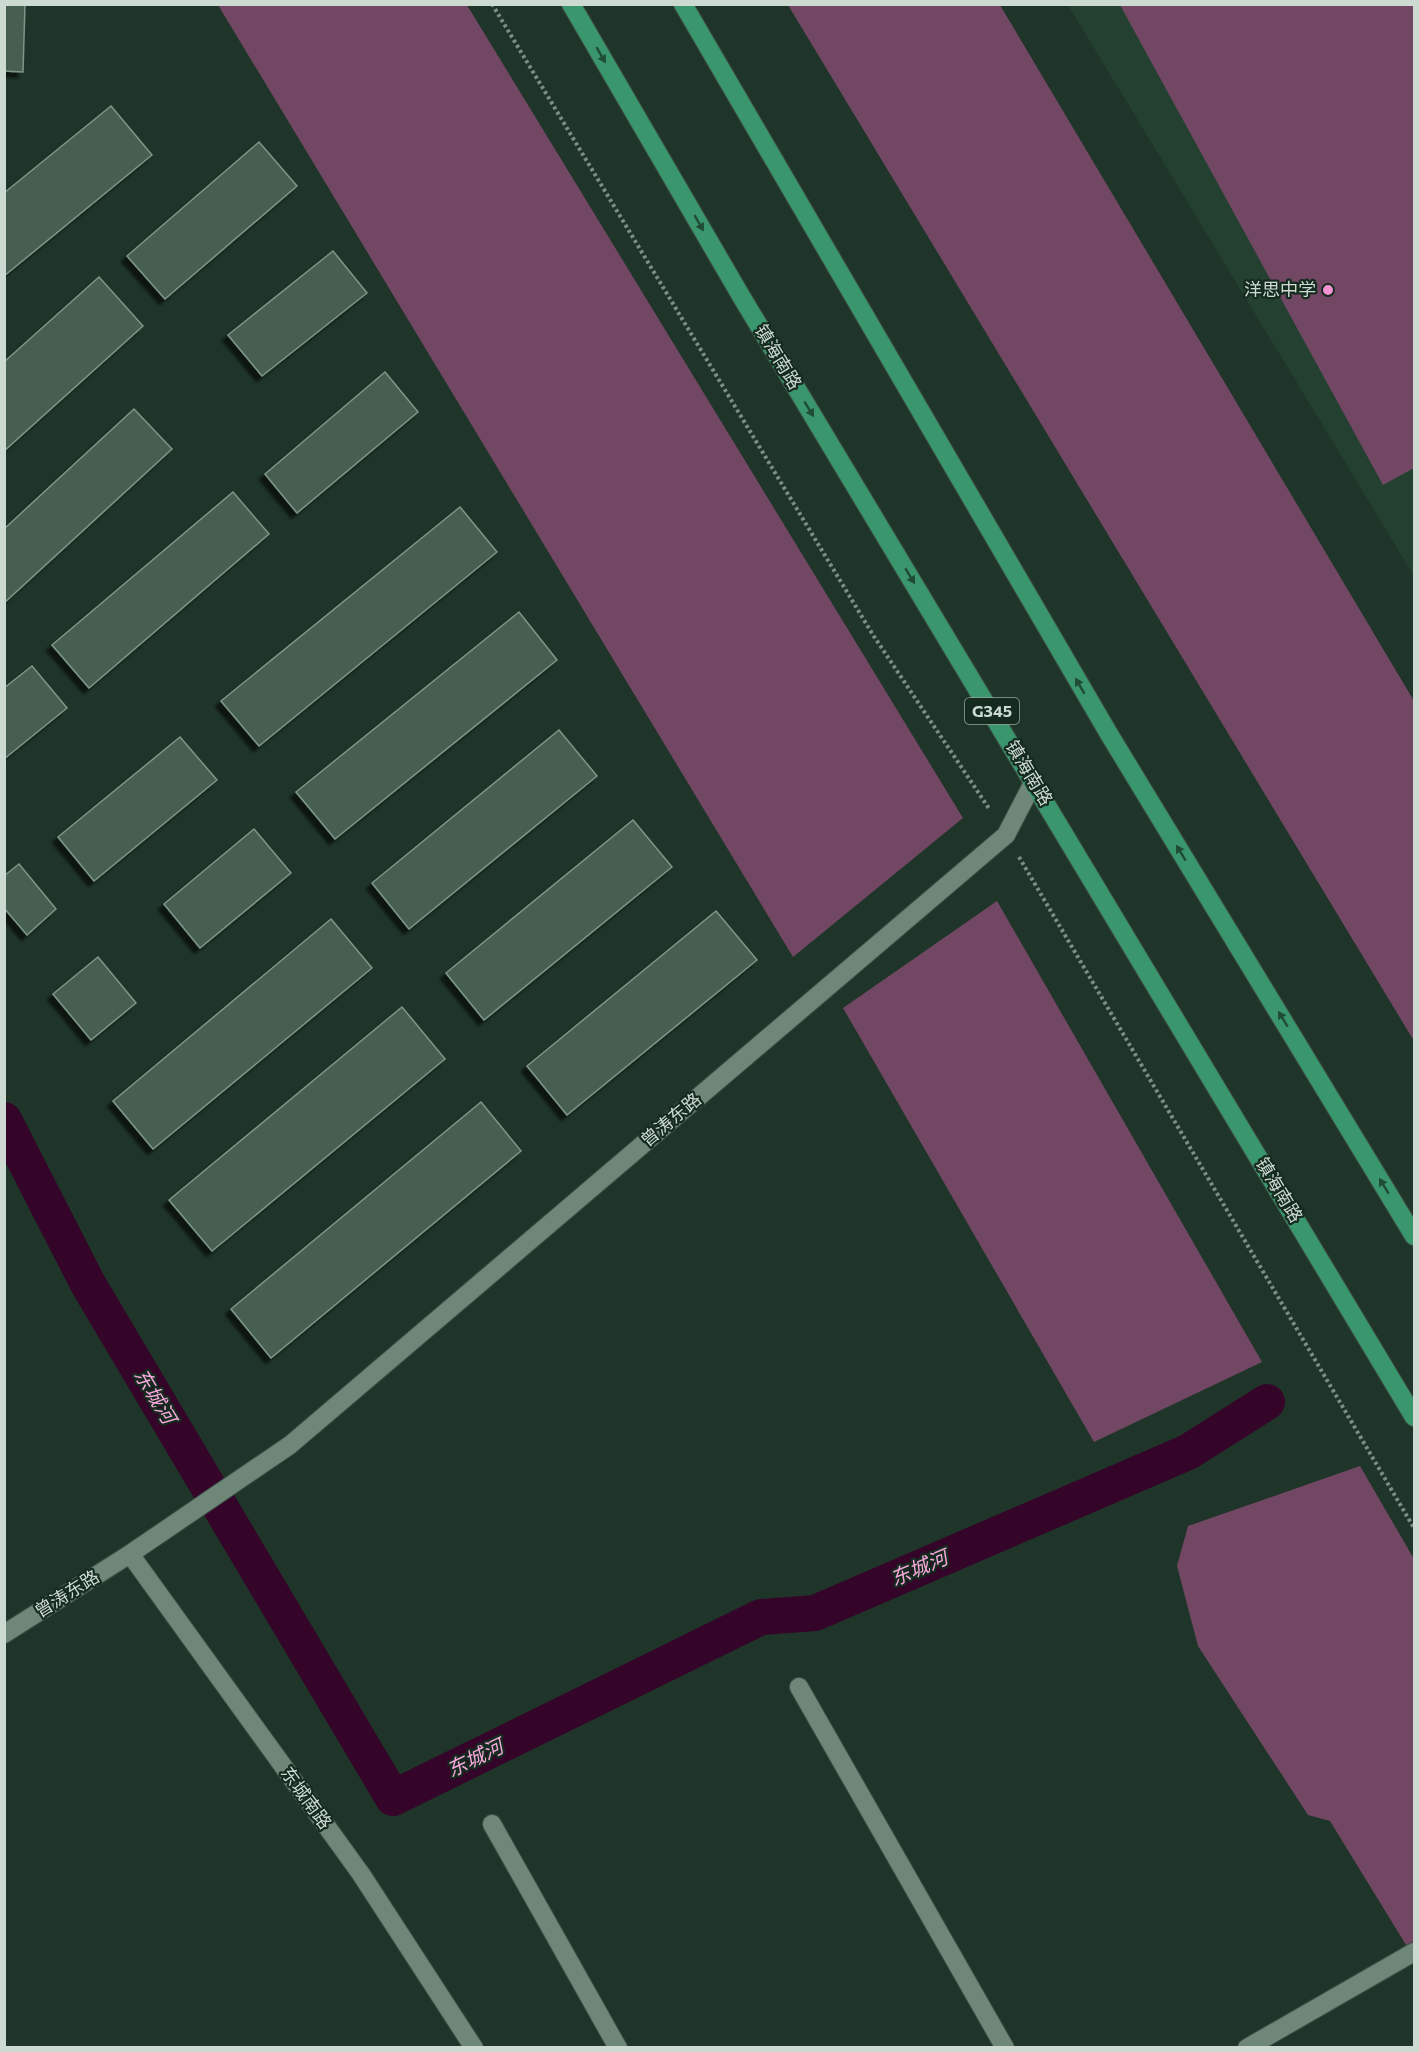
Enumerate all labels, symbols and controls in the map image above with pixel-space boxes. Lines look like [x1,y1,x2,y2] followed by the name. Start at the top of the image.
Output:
[595,47,606,63] one-way arrow
[694,215,704,232] one-way arrow
[1244,278,1316,300] place label: 洋思中学
[1321,283,1335,297] marker: 洋思中学
[751,320,807,393] street label: 镇海南路
[804,401,815,417] one-way arrow
[905,568,916,584] one-way arrow
[1076,677,1086,694] one-way arrow
[965,698,1019,724] road number: G345
[1002,736,1058,809] street label: 镇海南路
[1176,845,1187,861] one-way arrow
[1277,1011,1288,1027] one-way arrow
[636,1088,705,1151] street label: 曾涛东路
[1252,1153,1308,1226] street label: 镇海南路
[1379,1178,1390,1194] one-way arrow
[130,1364,184,1431] water label: 东城河
[886,1543,955,1590] water label: 东城河
[30,1565,103,1622] street label: 曾涛东路
[442,1731,510,1781] water label: 东城河
[277,1762,337,1833] street label: 东城南路

